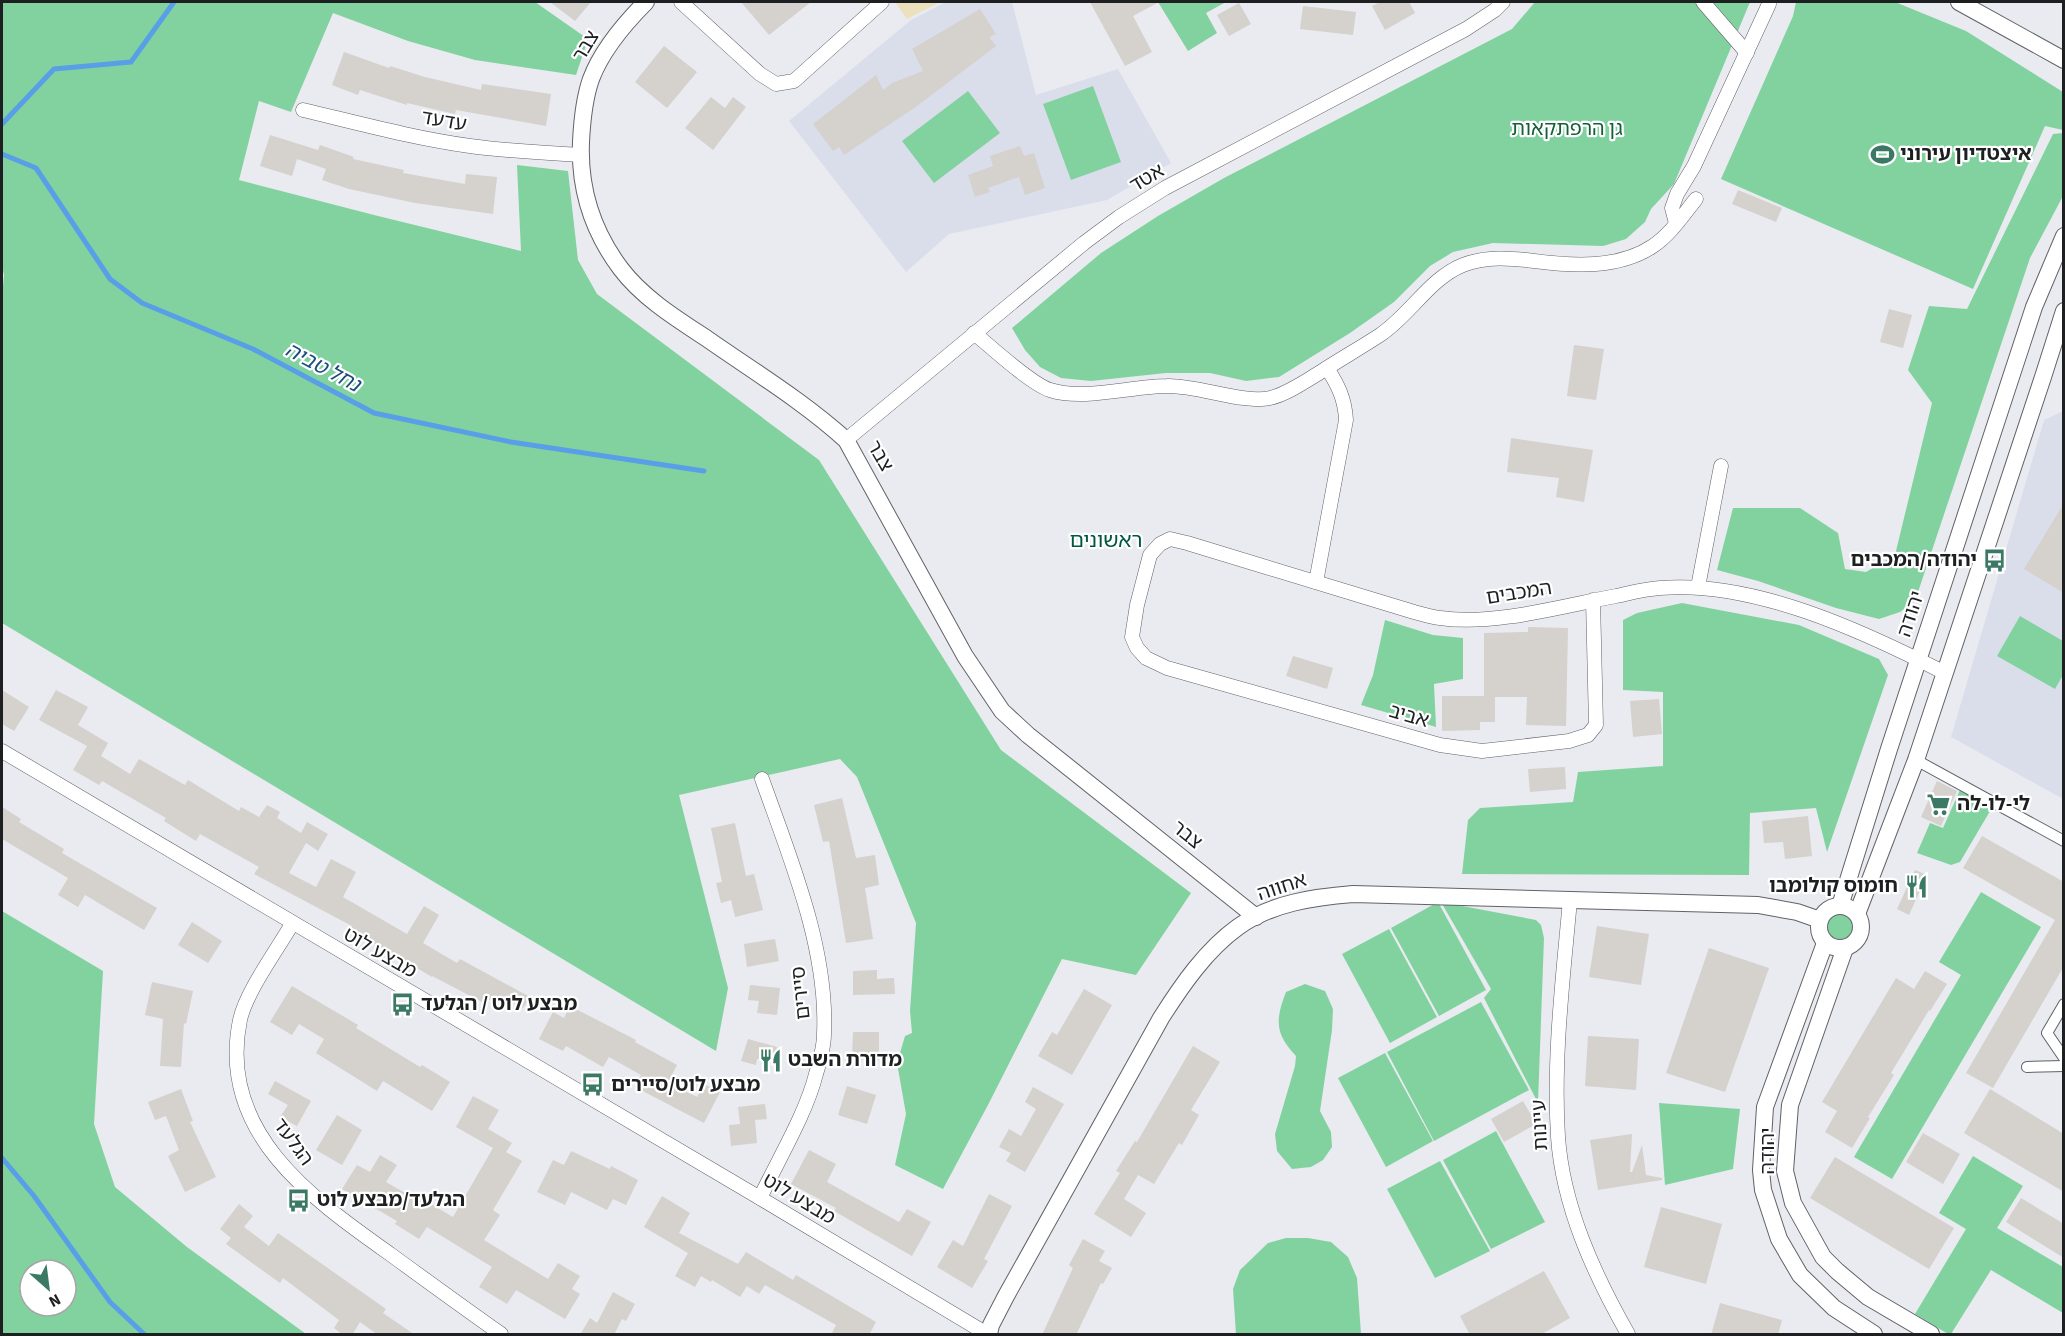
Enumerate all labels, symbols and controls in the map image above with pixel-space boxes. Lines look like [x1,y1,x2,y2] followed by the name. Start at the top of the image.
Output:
[566,25,606,67] street label: צבר
[419,103,469,139] street label: עדעד
[1511,115,1623,143] park label: גן הרפתקאות
[1900,140,2031,168] place label: איצטדיון עירוני
[1869,141,1895,167] sports icon: איצטדיון עירוני
[1124,157,1170,199] street label: אטד
[280,335,368,400] water label: נחל טביה
[860,435,900,477] street label: צבר
[1069,525,1143,555] district label: ראשונים
[1851,546,1977,574] place label: יהודה/המכבים
[1982,547,2008,573] bus stop icon: יהודה/המכבים
[1484,574,1554,612] street label: המכבים
[1890,587,1932,641] street label: יהודה
[1386,697,1432,735] street label: אביב
[1957,790,2030,818] place label: לי-לו-לה
[1926,791,1952,817] supermarket icon: לי-לו-לה
[1166,814,1208,856] street label: צבר
[1254,866,1310,908] street label: אחווה
[1769,872,1898,900] place label: חומוס קולומבו
[1903,873,1929,899] restaurant icon: חומוס קולומבו
[338,921,422,985] street label: מבצע לוט
[784,965,818,1021] street label: סיירים
[421,990,577,1018] place label: מבצע לוט / הגלעד
[390,991,416,1017] bus stop icon: מבצע לוט / הגלעד
[788,1046,902,1074] place label: מדורת השבט
[757,1047,783,1073] restaurant icon: מדורת השבט
[611,1071,760,1099] place label: מבצע לוט/סיירים
[580,1072,606,1098] bus stop icon: מבצע לוט/סיירים
[1525,1099,1555,1151] street label: עיינות
[266,1112,320,1172] street label: הגלעד
[1754,1127,1782,1175] street label: יהודה
[757,1166,841,1232] street label: מבצע לוט
[317,1186,465,1214] place label: הגלעד/מבצע לוט
[286,1187,312,1213] bus stop icon: הגלעד/מבצע לוט
[18,1258,78,1318] north arrow
[45,1288,64,1313] text: N

